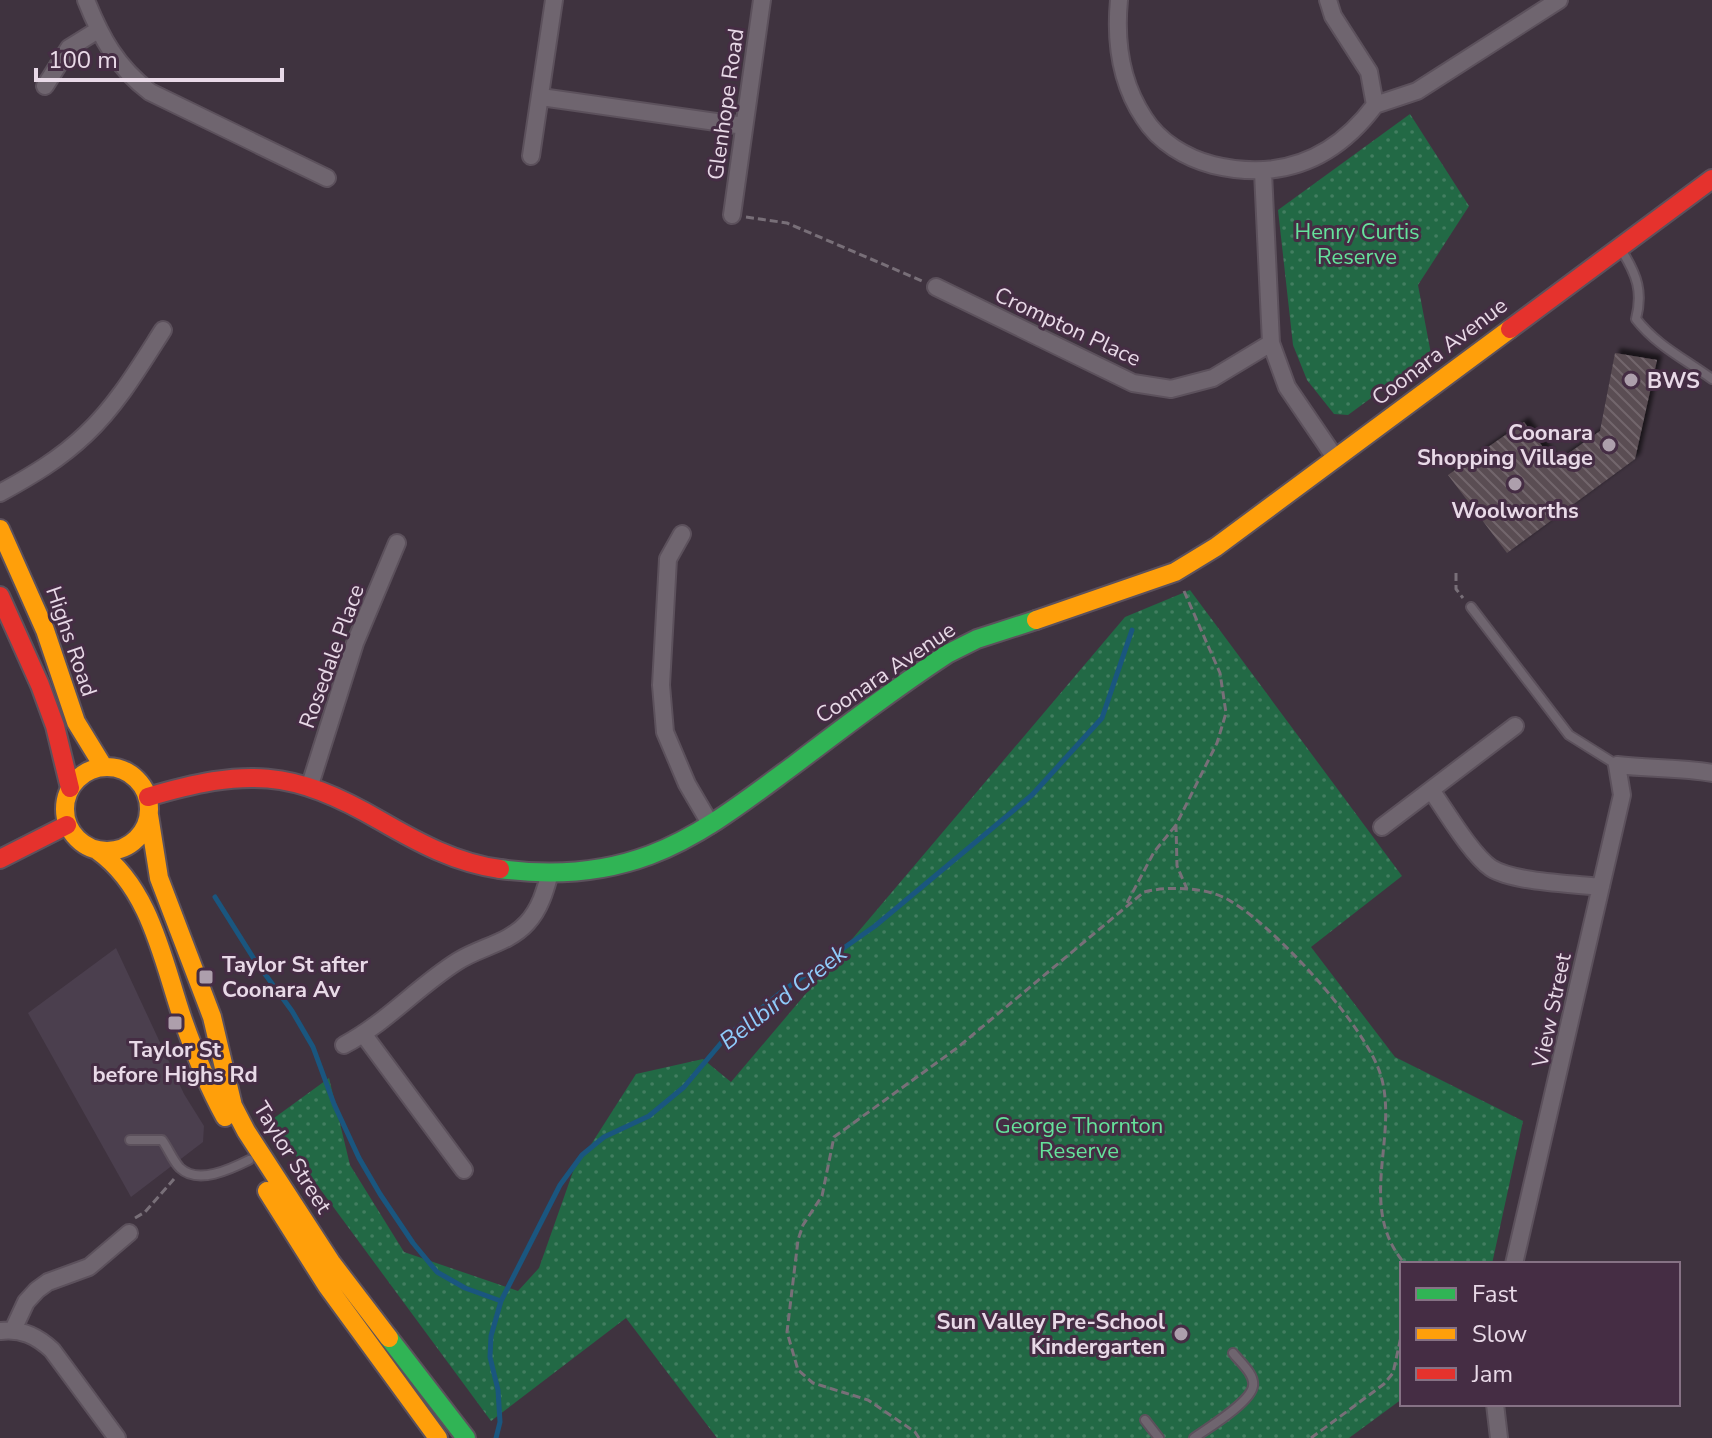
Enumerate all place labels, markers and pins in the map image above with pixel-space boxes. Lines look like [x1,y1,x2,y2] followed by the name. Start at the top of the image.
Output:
[1647,366,1700,396] place label: BWS
[1622,371,1640,389] marker: BWS
[1417,418,1593,473] place label: Coonara Shopping Village
[1600,436,1618,454] marker: Coonara Shopping Village
[1506,475,1524,493] marker: Woolworths
[1451,496,1579,526] place label: Woolworths
[222,950,368,1005] place label: Taylor St after Coonara Av
[197,968,215,986] marker: Taylor St after Coonara Av
[166,1014,184,1032] marker: Taylor St before Highs Rd
[92,1035,258,1090] place label: Taylor St before Highs Rd
[937,1307,1165,1362] place label: Sun Valley Pre-School Kindergarten
[1172,1325,1190,1343] marker: Sun Valley Pre-School Kindergarten

